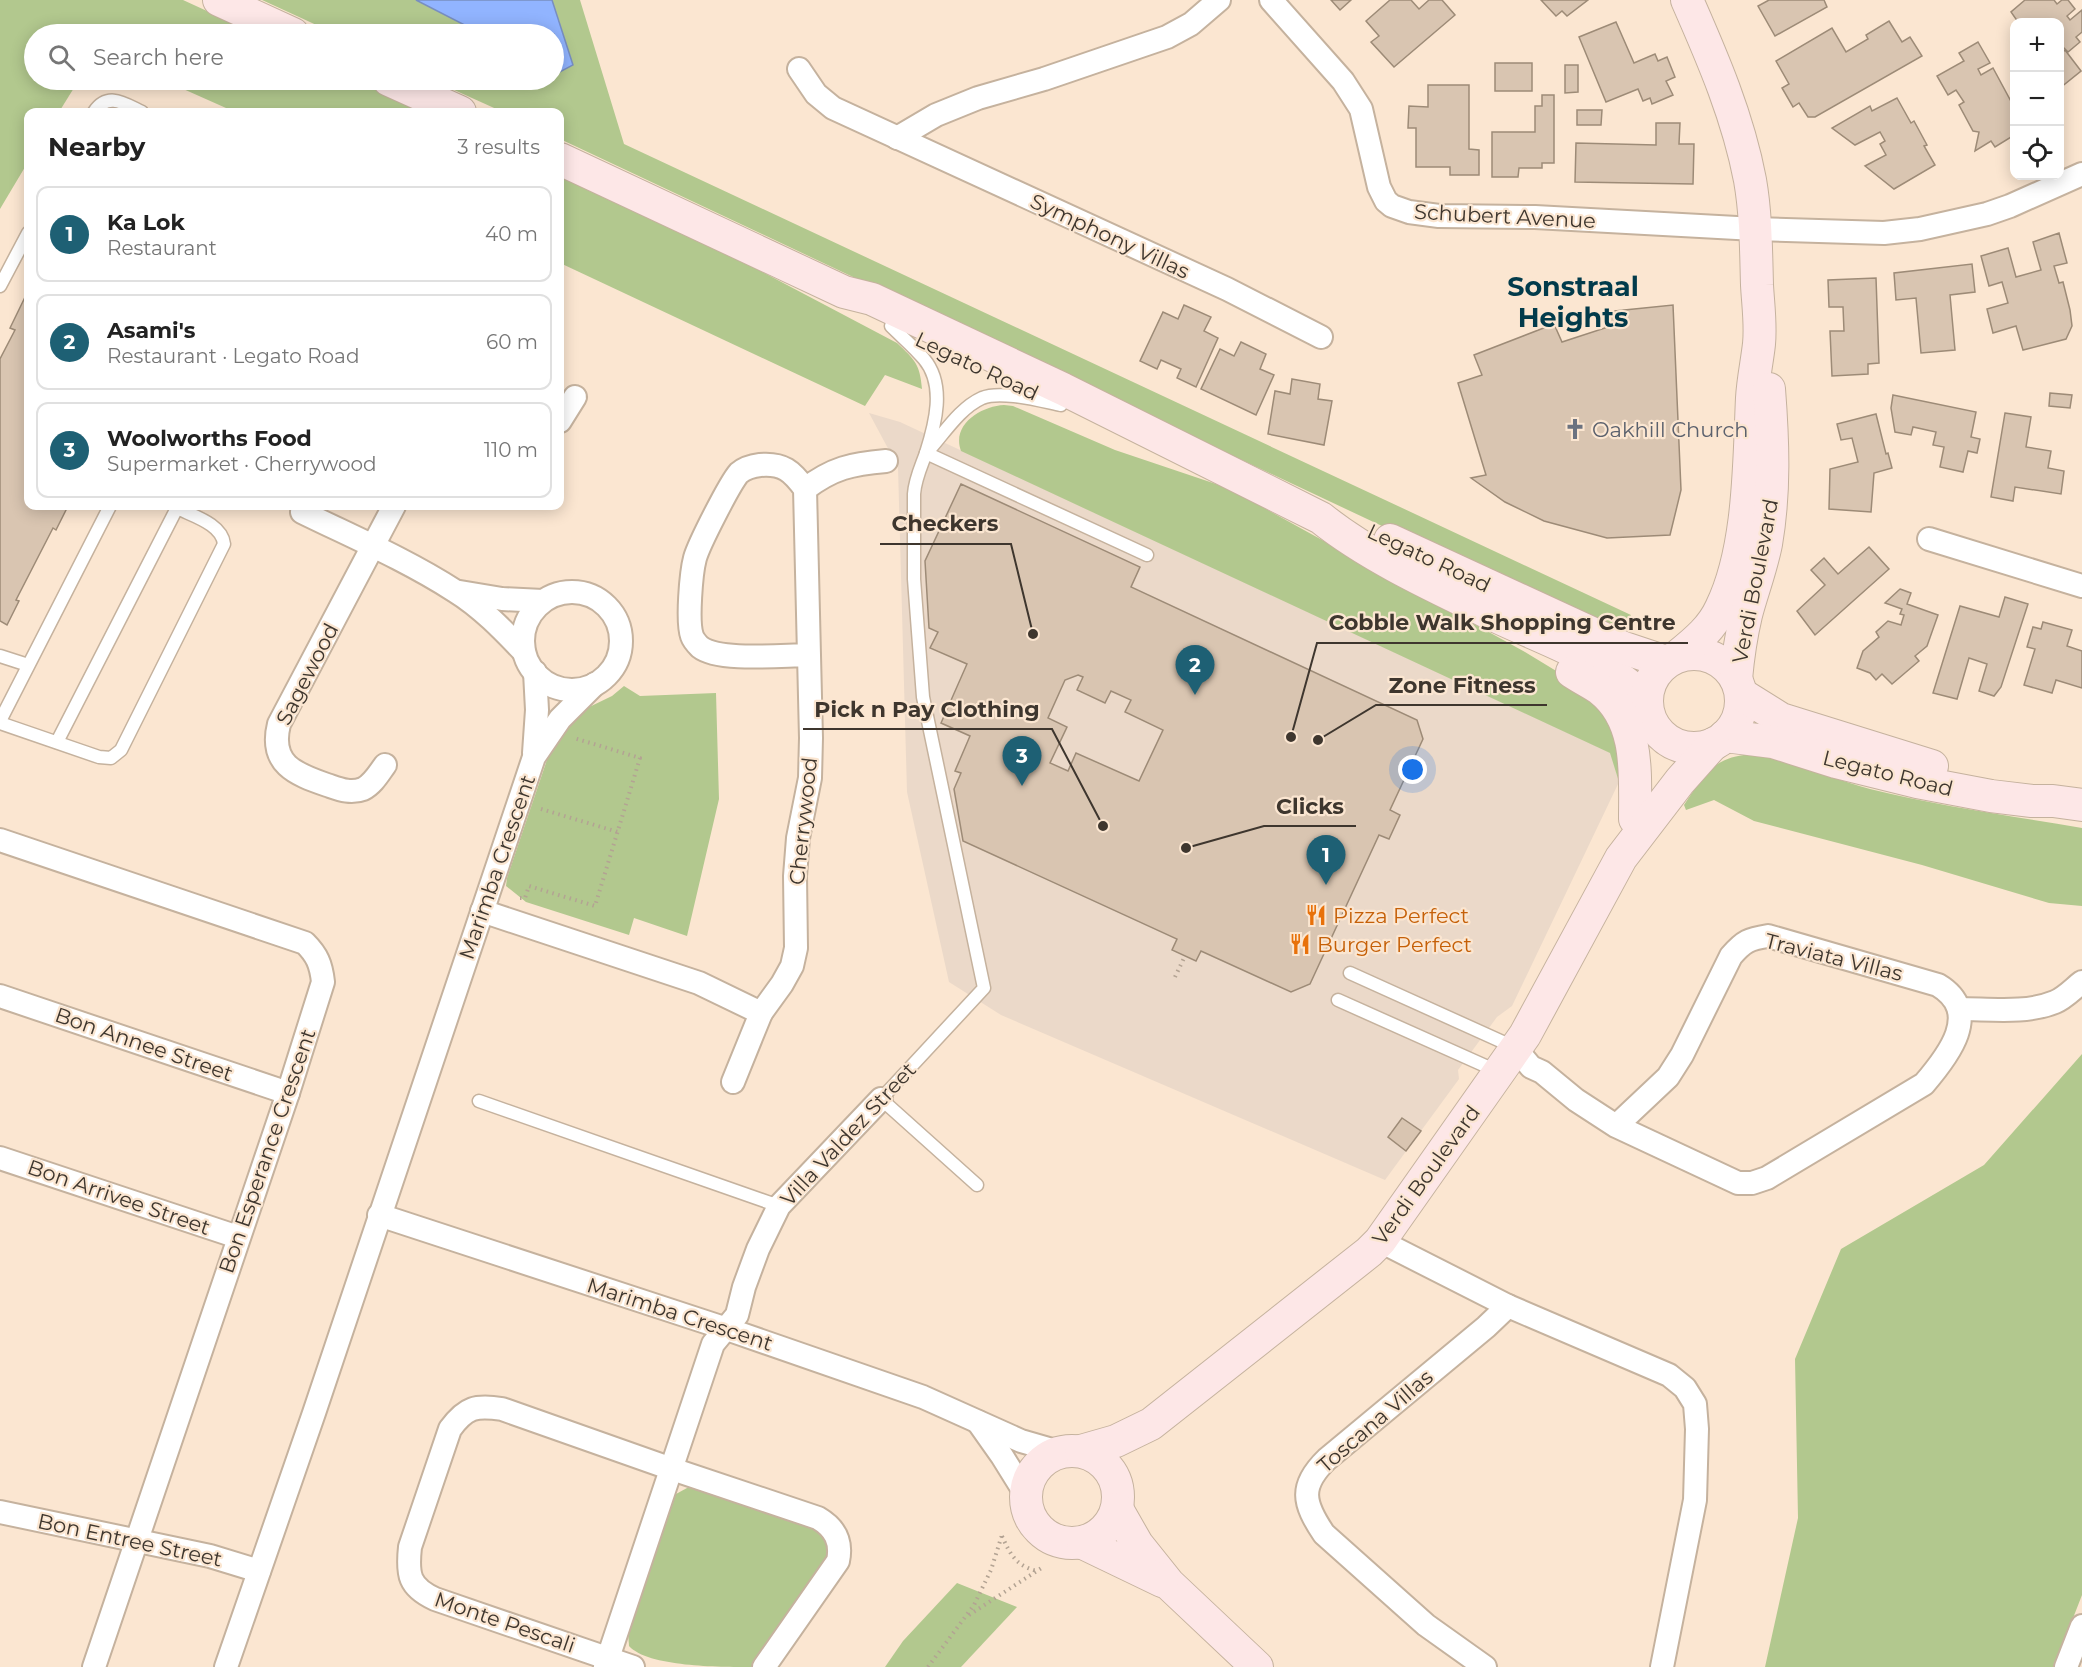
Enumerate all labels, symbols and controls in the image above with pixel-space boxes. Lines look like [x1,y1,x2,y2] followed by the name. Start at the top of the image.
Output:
[2010,18,2064,180] map controls
[2010,18,2064,72] button: +
[24,24,564,90] search box
[45,41,78,74] icon: search
[93,44,224,71] text: Search here
[2010,72,2064,126] button: −
[2010,126,2064,180] button: locate
[48,131,145,163] text: Nearby
[457,135,540,159] text: 3 results
[1026,188,1194,284] street label: Symphony Villas
[1414,199,1596,233] street label: Schubert Avenue
[107,209,185,236] text: Ka Lok
[66,222,73,246] text: 1
[485,222,538,246] text: 40 m
[107,236,217,260] text: Restaurant
[1507,270,1639,334] district label: Sonstraal Heights
[107,317,195,344] text: Asami's
[911,326,1043,406] street label: Legato Road
[64,330,75,354] text: 2
[486,330,538,354] text: 60 m
[107,344,359,368] text: Restaurant · Legato Road
[1563,417,1587,441] church icon: Oakhill Church
[1592,417,1748,442] place label: Oakhill Church
[107,425,312,452] text: Woolworths Food
[64,438,75,462] text: 3
[484,438,538,462] text: 110 m
[107,452,377,476] text: Supermarket · Cherrywood
[1727,497,1783,665] street label: Verdi Boulevard
[880,504,1011,544] callout: Checkers
[892,510,999,537] text: Checkers
[1363,518,1495,598] street label: Legato Road
[1317,603,1688,643] callout: Cobble Walk Shopping Centre
[1328,609,1676,636] text: Cobble Walk Shopping Centre
[271,619,343,729] street label: Sagewood
[1176,646,1214,695] pin: 2
[1376,665,1547,705] callout: Zone Fitness
[1388,672,1536,699] text: Zone Fitness
[803,689,1052,729] callout: Pick n Pay Clothing
[814,696,1040,723] text: Pick n Pay Clothing
[1002,736,1042,786] pin: 3
[1820,745,1956,801] street label: Legato Road
[1398,755,1427,784] your location
[784,756,822,886] street label: Cherrywood
[454,771,540,963] street label: Marimba Crescent
[1264,786,1356,826] callout: Clicks
[1276,793,1344,820] text: Clicks
[1306,836,1346,885] pin: 1
[1304,903,1328,927] restaurant icon: Pizza Perfect
[1333,903,1469,928] place label: Pizza Perfect
[1763,928,1905,986] street label: Traviata Villas
[1288,932,1312,956] restaurant icon: Burger Perfect
[1317,932,1472,957] place label: Burger Perfect
[52,1002,236,1086] street label: Bon Annee Street
[213,1026,321,1276] street label: Bon Esperance Crescent
[775,1057,921,1211] street label: Villa Valdez Street
[1367,1100,1485,1250] street label: Verdi Boulevard
[24,1154,214,1240] street label: Bon Arrivee Street
[584,1272,776,1356] street label: Marimba Crescent
[1312,1364,1438,1478] street label: Toscana Villas
[35,1508,225,1572] street label: Bon Entree Street
[431,1586,579,1658] street label: Monte Pescali

